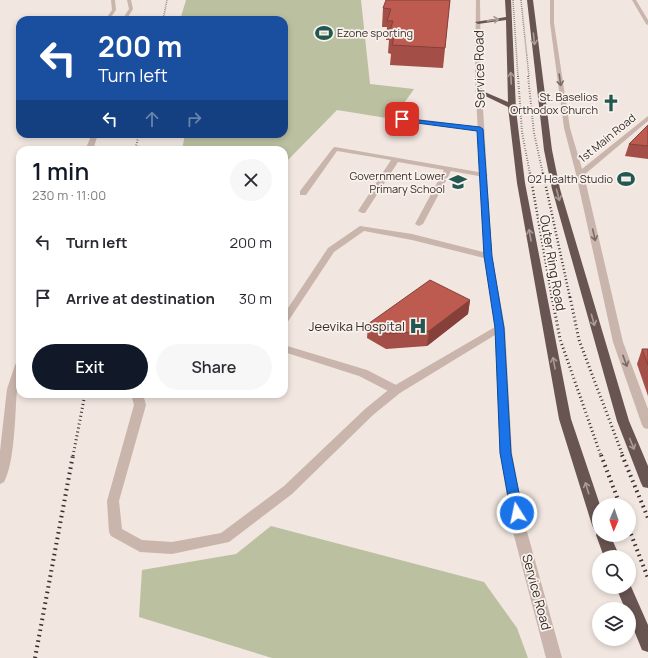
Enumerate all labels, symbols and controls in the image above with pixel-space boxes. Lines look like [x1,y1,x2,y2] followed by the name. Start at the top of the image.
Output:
[486,16,499,24] one-way arrow
[314,23,334,43] sports icon: Ezone sporting
[337,25,413,40] place label: Ezone sporting
[98,27,182,65] text: 200 m
[469,30,489,108] street label: Service Road
[32,32,84,84] icon: left
[530,32,538,45] one-way arrow
[98,63,168,87] text: Turn left
[507,72,514,85] one-way arrow
[556,73,564,86] one-way arrow
[510,89,598,117] place label: St. Baselios Orthodox Church
[601,93,621,113] church icon: St. Baselios Orthodox Church
[385,102,419,136] pin
[99,108,121,130] icon: left
[141,108,163,130] icon: ahead
[183,108,205,130] icon: right
[391,108,413,130] icon: arrive
[575,110,638,165] street label: 1st Main Road
[32,154,89,187] text: 1 min
[230,159,272,201] button: close
[349,168,445,196] place label: Government Lower Primary School
[616,169,636,189] sports icon: O2 Health Studio
[528,171,613,186] place label: O2 Health Studio
[448,172,468,192] school or university icon: Government Lower Primary School
[32,186,106,204] text: 230 m · 11:00
[555,188,562,201] one-way arrow
[536,214,570,312] street label: Outer Ring Road
[590,228,598,241] one-way arrow
[526,229,534,242] one-way arrow
[32,231,54,253] icon: left
[66,232,128,253] text: Turn left
[229,232,272,253] text: 200 m
[32,287,54,309] icon: arrive
[66,288,215,309] text: Arrive at destination
[239,288,272,309] text: 30 m
[590,313,597,326] one-way arrow
[408,316,428,336] hospital icon: Jeevika Hospital
[309,317,405,335] place label: Jeevika Hospital
[32,344,148,390] button: Exit
[156,344,272,390] button: Share
[621,354,629,366] one-way arrow
[550,356,558,369] one-way arrow
[629,437,637,449] one-way arrow
[583,482,590,495] one-way arrow
[496,492,538,534] position arrow
[592,498,636,542] north arrow
[592,498,636,646] map controls
[592,550,636,594] button: search
[518,552,556,632] street label: Service Road
[592,602,636,646] button: layers

